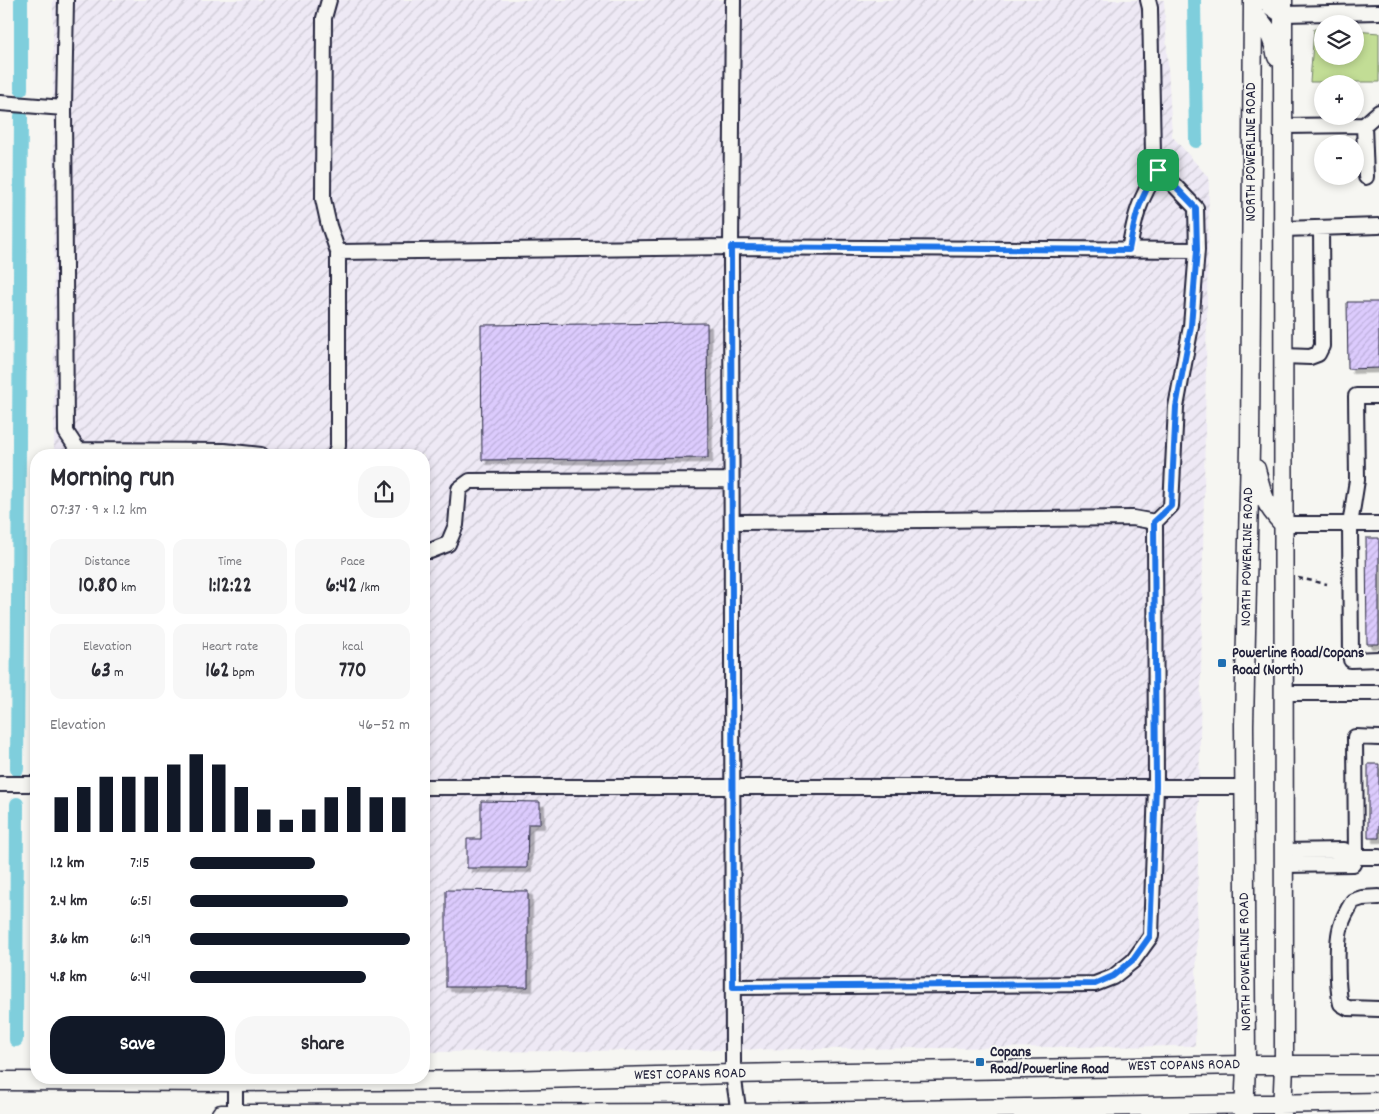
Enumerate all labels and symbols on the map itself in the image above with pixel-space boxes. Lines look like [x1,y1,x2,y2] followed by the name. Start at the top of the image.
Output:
[1241,82,1263,221] street label: NORTH POWERLINE ROAD
[1137,149,1179,191] pin
[1236,487,1260,627] street label: NORTH POWERLINE ROAD
[1232,643,1364,682] place label: Powerline Road/Copans Road (North)
[1216,657,1228,669] marker: Powerline Road/Copans Road (North)
[1234,892,1258,1032] street label: NORTH POWERLINE ROAD
[990,1042,1109,1081] place label: Copans Road/Powerline Road
[1128,1054,1240,1078] street label: WEST COPANS ROAD
[974,1056,986,1068] marker: Copans Road/Powerline Road
[634,1063,746,1087] street label: WEST COPANS ROAD

